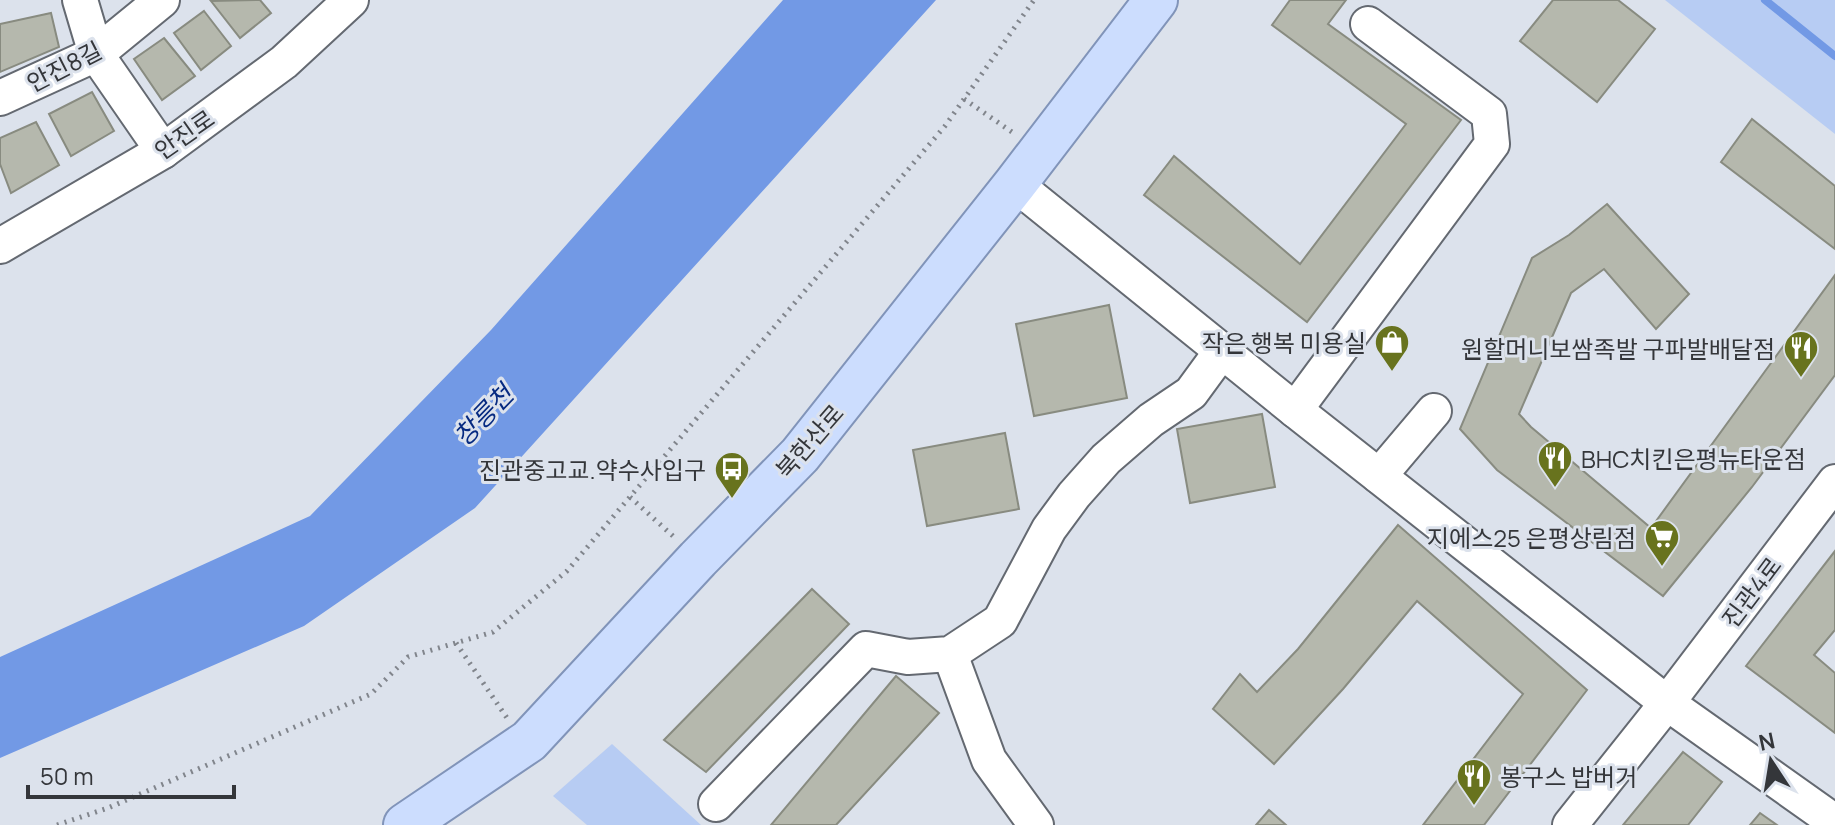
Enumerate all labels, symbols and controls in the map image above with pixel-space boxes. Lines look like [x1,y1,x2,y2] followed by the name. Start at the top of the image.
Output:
[21,33,107,99] street label: 안진8길
[147,101,221,167] street label: 안진로
[1373,323,1411,373] shop icon: 작은 행복 미용실
[1202,326,1366,359] place label: 작은 행복 미용실
[1782,329,1820,379] restaurant icon: 원할머니보쌈족발 구파발배달점
[1461,332,1775,365] place label: 원할머니보쌈족발 구파발배달점
[445,374,523,453] water label: 창릉천
[768,397,850,485] street label: 북한산로
[1536,439,1574,489] restaurant icon: BHC치킨은평뉴타운점
[1581,442,1806,475] place label: BHC치킨은평뉴타운점
[713,450,751,500] bus stop icon: 진관중고교.약수사입구
[479,453,706,486] place label: 진관중고교.약수사입구
[1643,518,1681,568] supermarket icon: 지에스25 은평상림점
[1427,521,1636,554] place label: 지에스25 은평상림점
[1714,550,1788,634] street label: 진관4로
[1731,721,1811,801] north arrow
[1756,725,1778,758] text: N
[28,749,234,799] scale bar
[1455,757,1493,807] restaurant icon: 봉구스 밥버거
[40,759,94,792] text: 50 m
[1500,760,1637,793] place label: 봉구스 밥버거

